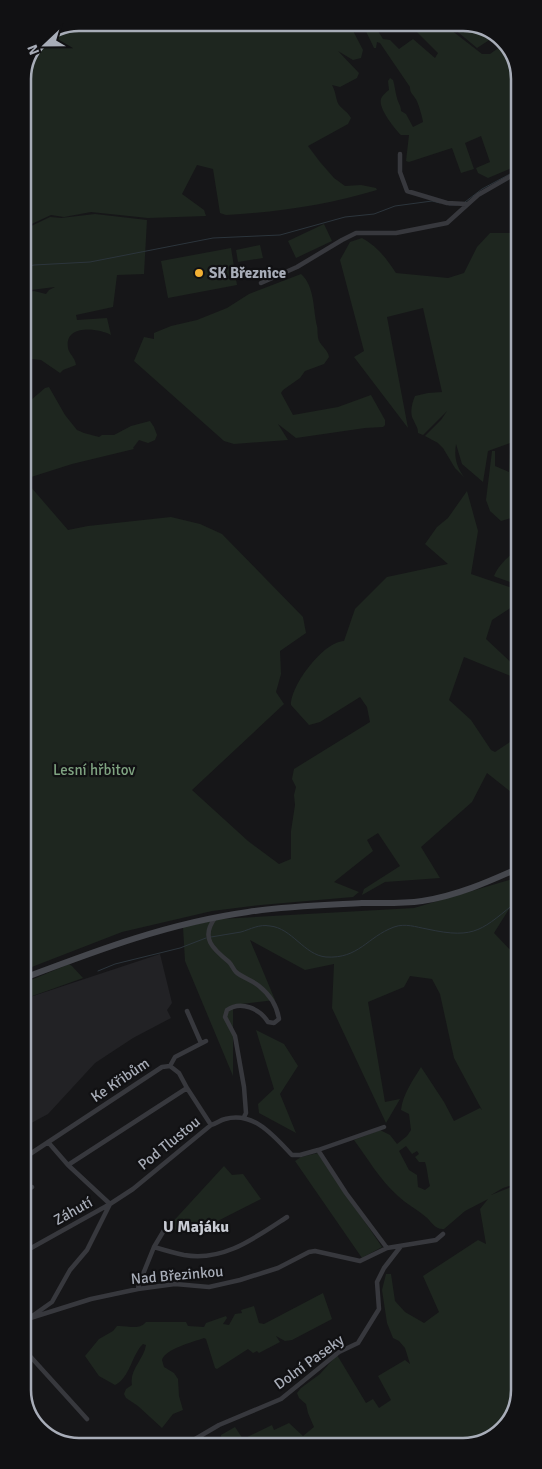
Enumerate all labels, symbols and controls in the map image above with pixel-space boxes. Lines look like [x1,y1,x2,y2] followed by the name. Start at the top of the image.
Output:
[20,20,70,70] north arrow
[24,42,43,57] text: N
[209,264,286,282] place label: SK Březnice
[193,267,205,279] marker: SK Březnice
[53,761,135,779] park label: Lesní hřbitov
[87,1054,153,1106] street label: Ke Křibům
[134,1113,204,1173] street label: Pod Tlustou
[50,1193,96,1229] street label: Záhutí
[163,1217,229,1237] district label: U Majáku
[130,1262,224,1288] street label: Nad Březinkou
[271,1331,347,1393] street label: Dolní Paseky

